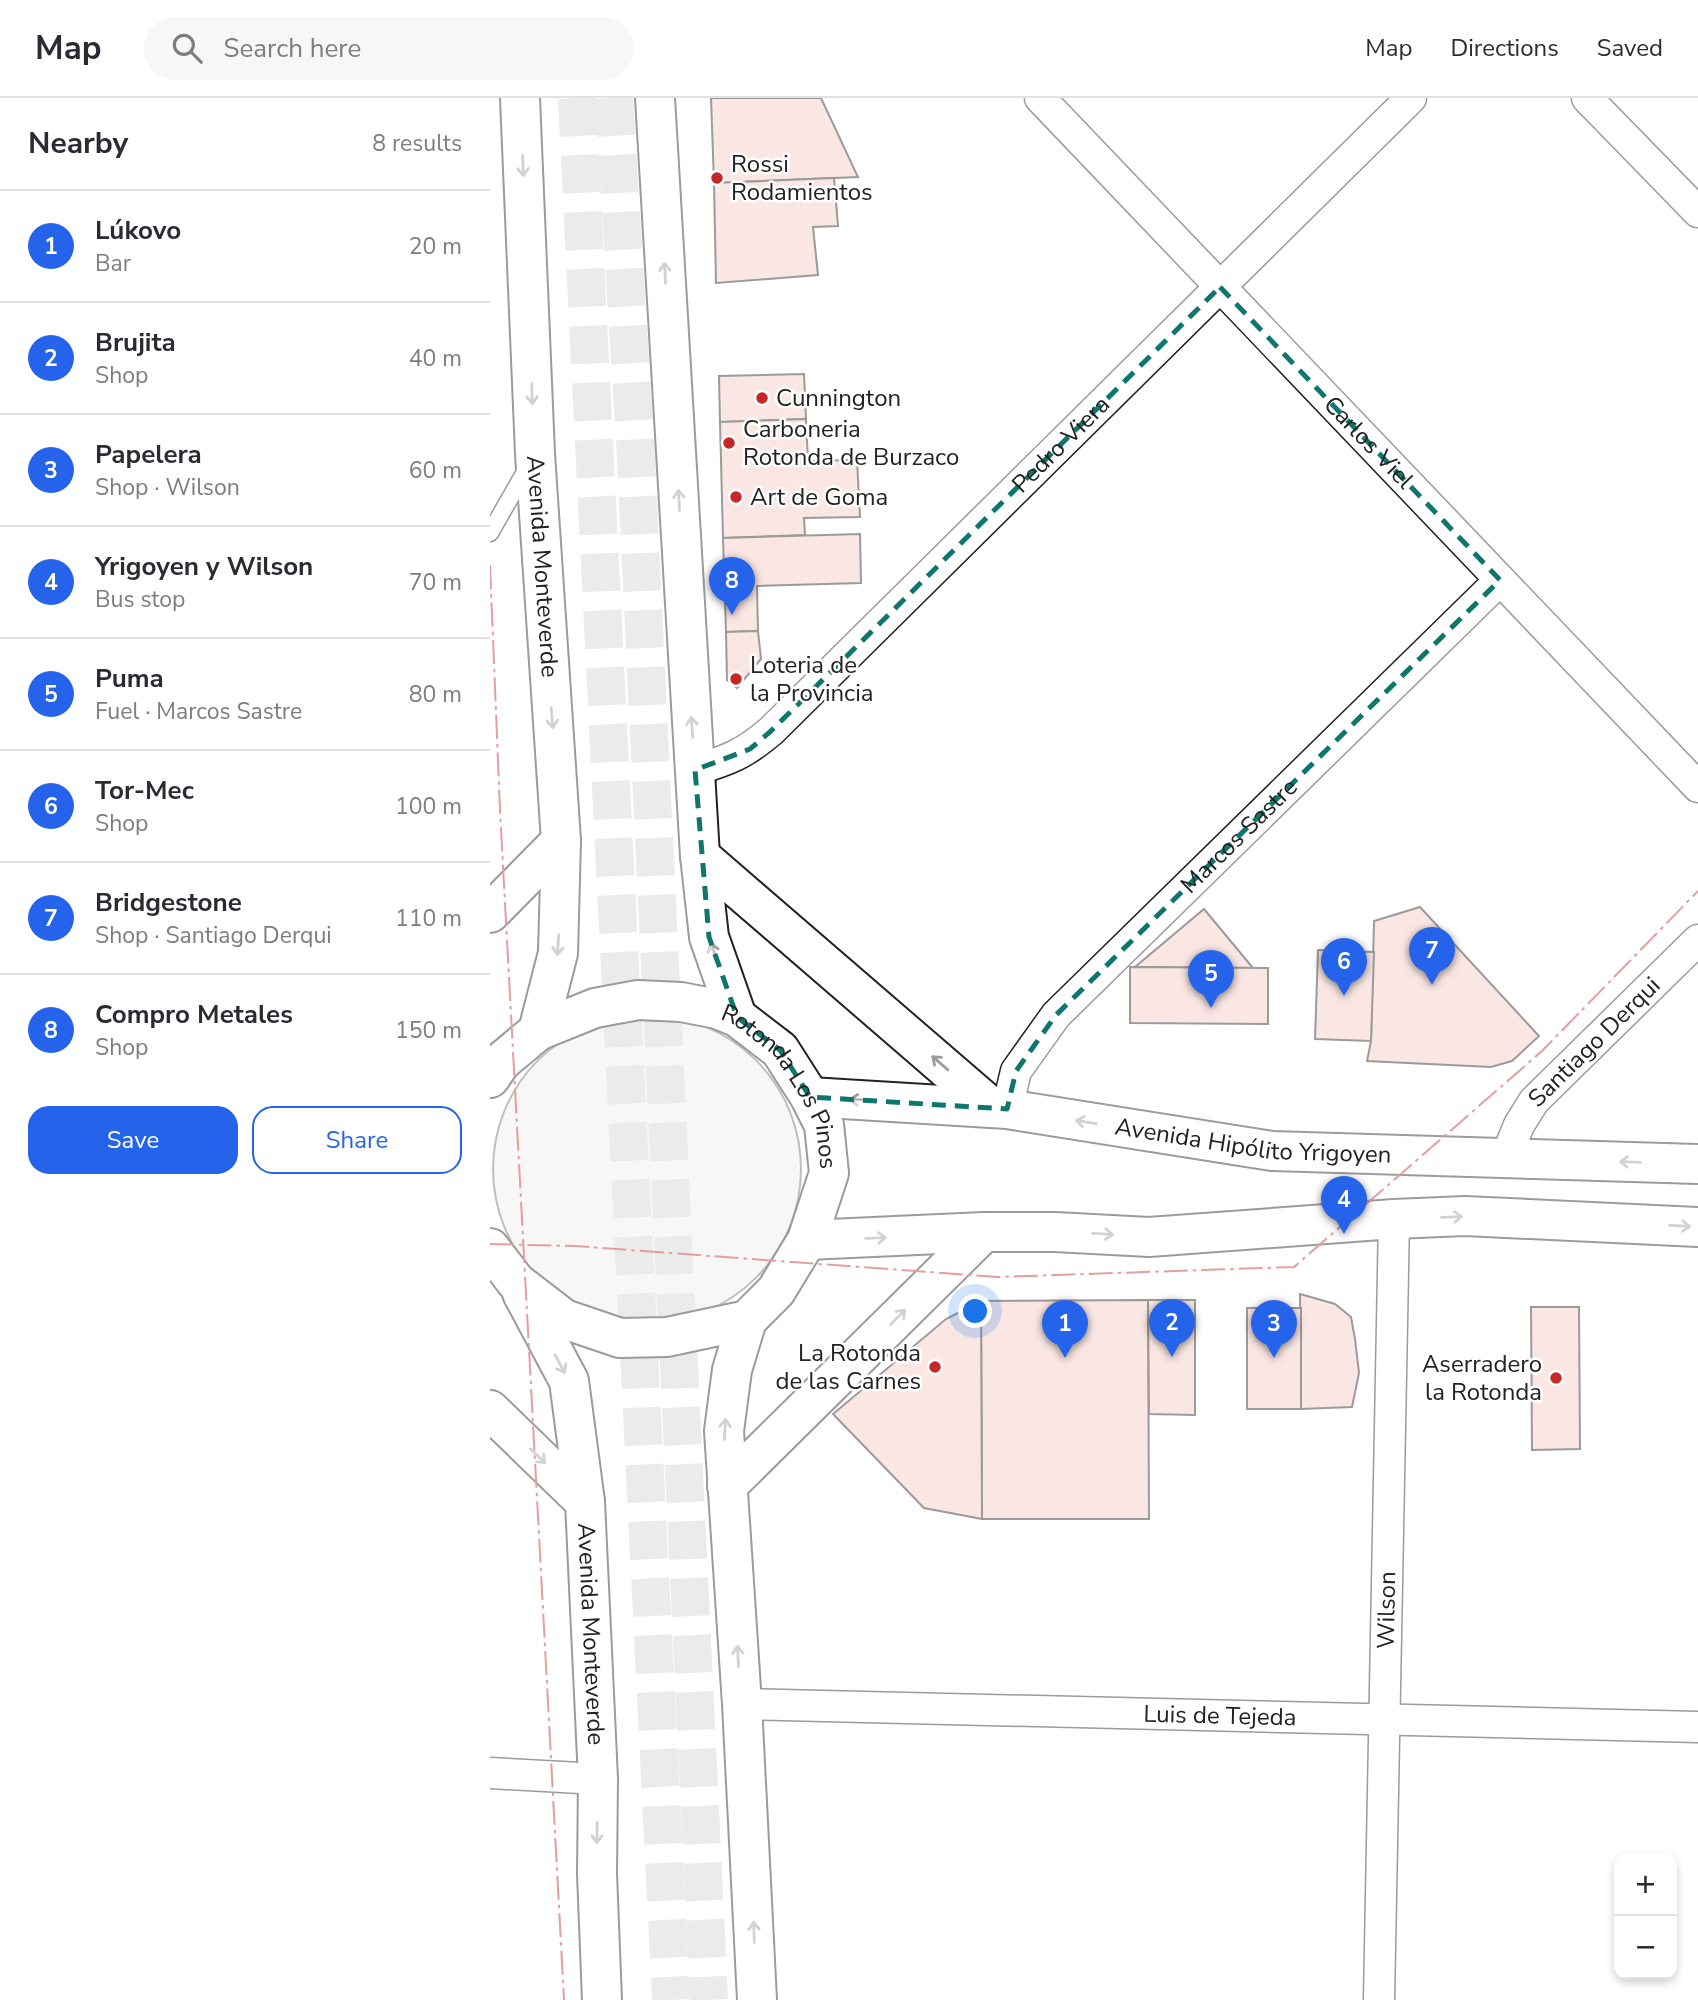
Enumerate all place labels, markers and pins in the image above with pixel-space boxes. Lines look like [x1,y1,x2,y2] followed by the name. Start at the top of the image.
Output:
[731,148,873,208] place label: Rossi Rodamientos
[709,170,725,186] marker: Rossi Rodamientos
[776,382,901,414] place label: Cunnington
[754,390,770,406] marker: Cunnington
[743,413,959,473] place label: Carboneria Rotonda de Burzaco
[721,435,737,451] marker: Carboneria Rotonda de Burzaco
[750,481,888,513] place label: Art de Goma
[728,489,744,505] marker: Art de Goma
[709,557,755,615] pin: 8
[750,649,874,709] place label: Loteria de la Provincia
[728,671,744,687] marker: Loteria de la Provincia
[1409,927,1455,985] pin: 7
[1321,938,1367,996] pin: 6
[1188,950,1234,1008] pin: 5
[1321,1176,1367,1234] pin: 4
[1149,1299,1195,1357] pin: 2
[1042,1300,1088,1358] pin: 1
[1251,1300,1297,1358] pin: 3
[776,1337,921,1397] place label: La Rotonda de las Carnes
[1422,1348,1542,1408] place label: Aserradero la Rotonda
[927,1359,943,1375] marker: La Rotonda de las Carnes
[1548,1370,1564,1386] marker: Aserradero la Rotonda

